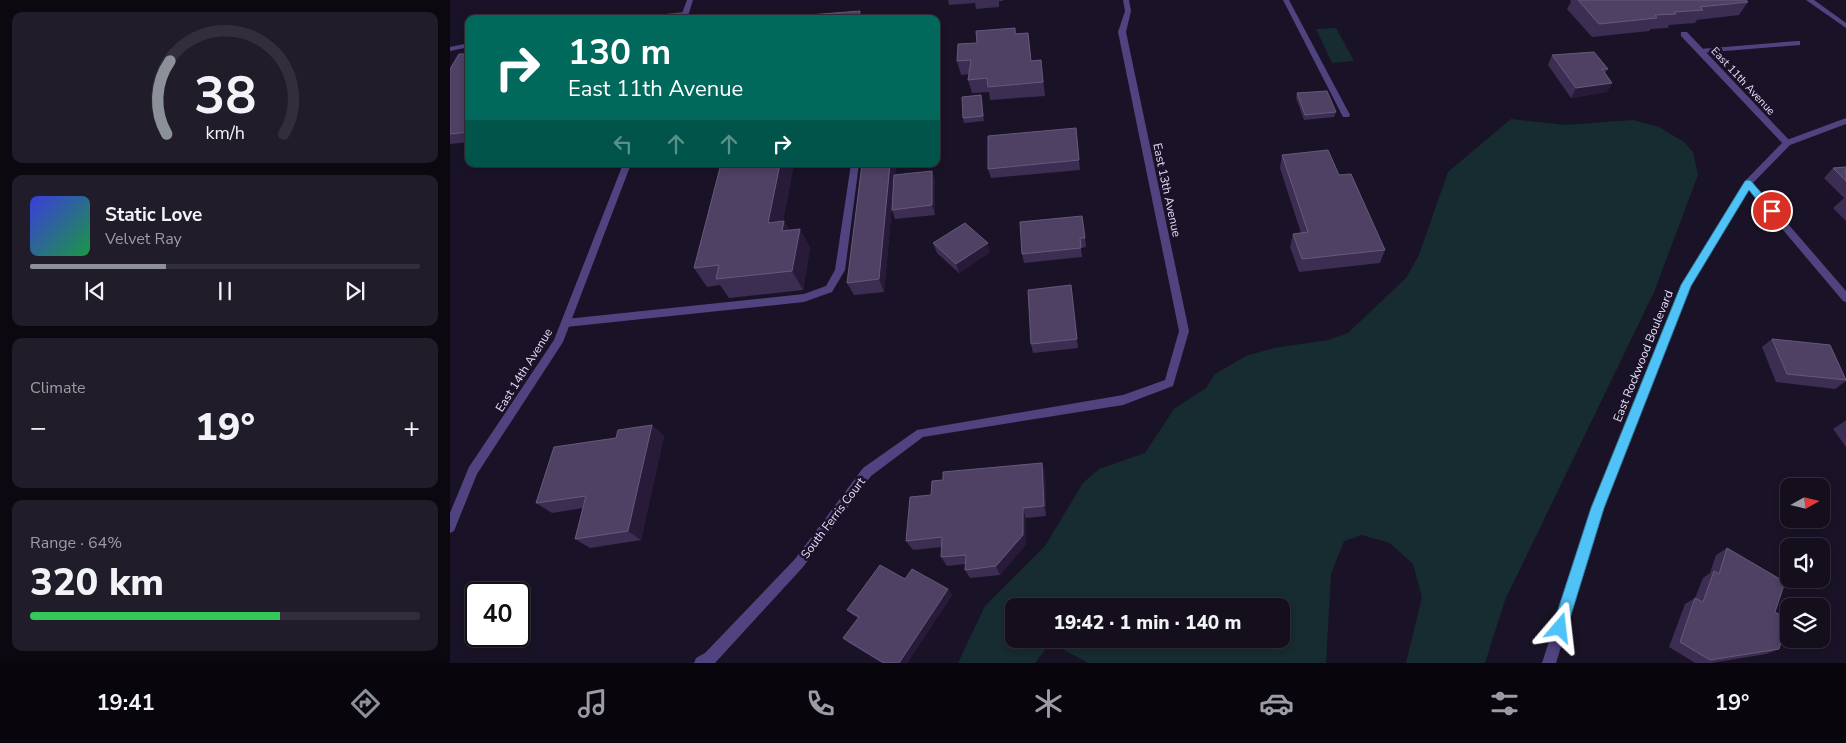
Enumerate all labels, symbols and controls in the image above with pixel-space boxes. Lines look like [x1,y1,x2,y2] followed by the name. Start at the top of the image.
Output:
[568,29,671,76] text: 130 m
[485,35,550,100] icon: right
[1708,44,1778,118] street label: East 11th Avenue
[194,60,256,131] text: 38
[568,74,743,104] text: East 11th Avenue
[205,121,245,145] text: km/h
[609,130,637,158] icon: left
[662,130,690,158] icon: ahead
[715,130,743,158] icon: ahead
[768,130,796,158] icon: right
[1149,142,1185,238] street label: East 13th Avenue
[1751,190,1793,232] pin
[1758,197,1786,225] icon: arrive
[105,202,202,228] text: Static Love
[105,228,182,250] text: Velvet Ray
[81,277,109,305] icon: previous
[211,277,239,305] icon: pause
[341,277,369,305] icon: next
[1609,288,1677,424] street label: East Rockwood Boulevard
[492,325,556,415] street label: East 14th Avenue
[30,377,85,399] text: Climate
[195,402,255,453] text: 19°
[30,409,47,447] text: −
[403,409,420,447] text: +
[797,474,869,562] street label: South Ferris Court
[1780,478,1830,528] north arrow
[1780,478,1830,648] map controls
[30,532,122,554] text: Range · 64%
[1780,538,1830,588] button: sound
[30,557,164,608] text: 320 km
[465,582,530,647] speed limit sign: 40
[1780,598,1830,648] button: layers
[1533,601,1585,653] position arrow
[1054,610,1241,636] text: 19:42 · 1 min · 140 m
[348,686,383,721] icon: directions
[575,686,610,721] icon: music
[803,686,838,721] icon: phone
[1031,686,1066,721] icon: climate
[1259,686,1294,721] icon: car
[1487,686,1522,721] icon: filters
[96,688,155,718] text: 19:41
[1715,688,1749,718] text: 19°

